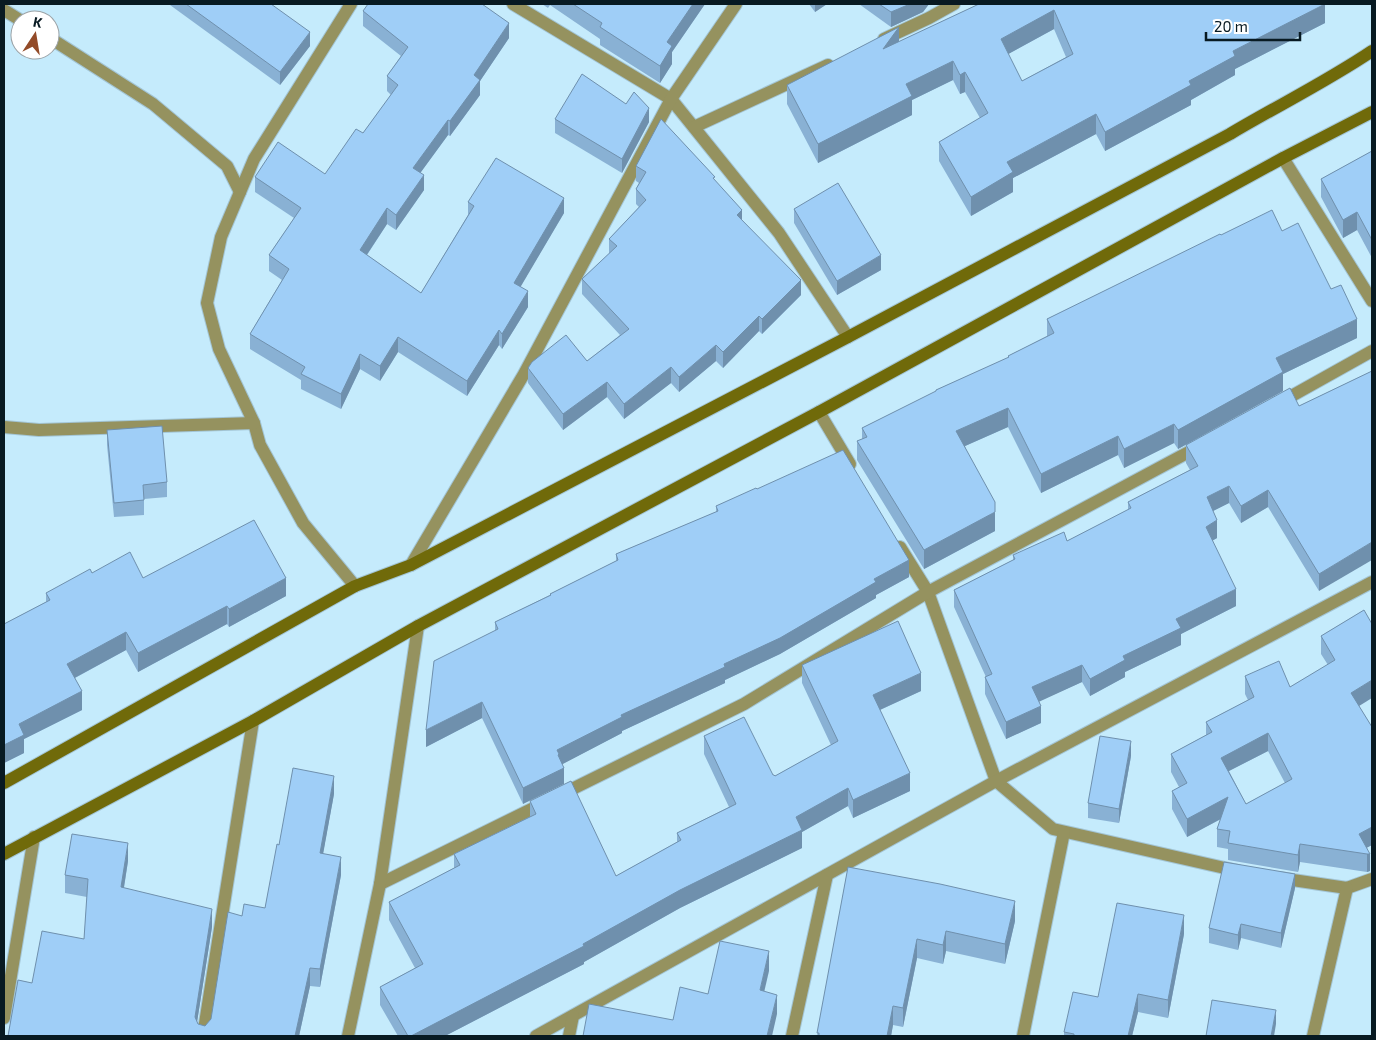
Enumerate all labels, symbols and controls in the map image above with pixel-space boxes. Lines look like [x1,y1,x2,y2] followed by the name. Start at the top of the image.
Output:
[10,10,60,60] north arrow
[1206,10,1300,42] scale bar
[32,13,44,31] text: K
[1214,17,1248,35] text: 20 m

